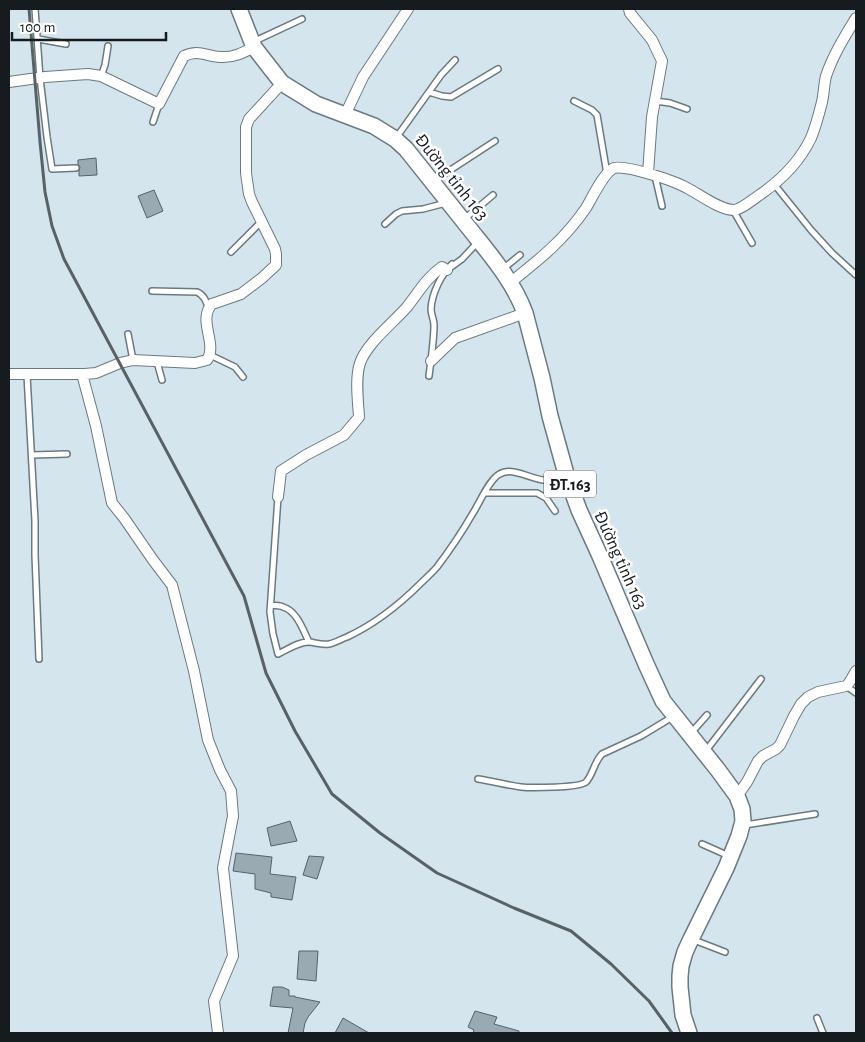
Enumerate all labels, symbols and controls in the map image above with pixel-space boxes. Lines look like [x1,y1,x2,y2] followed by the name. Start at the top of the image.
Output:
[12,10,166,42] scale bar
[20,20,55,35] text: 100 m
[411,131,491,224] street label: Đường tỉnh 163
[544,470,596,498] road number: ĐT.163
[590,509,650,612] street label: Đường tỉnh 163

